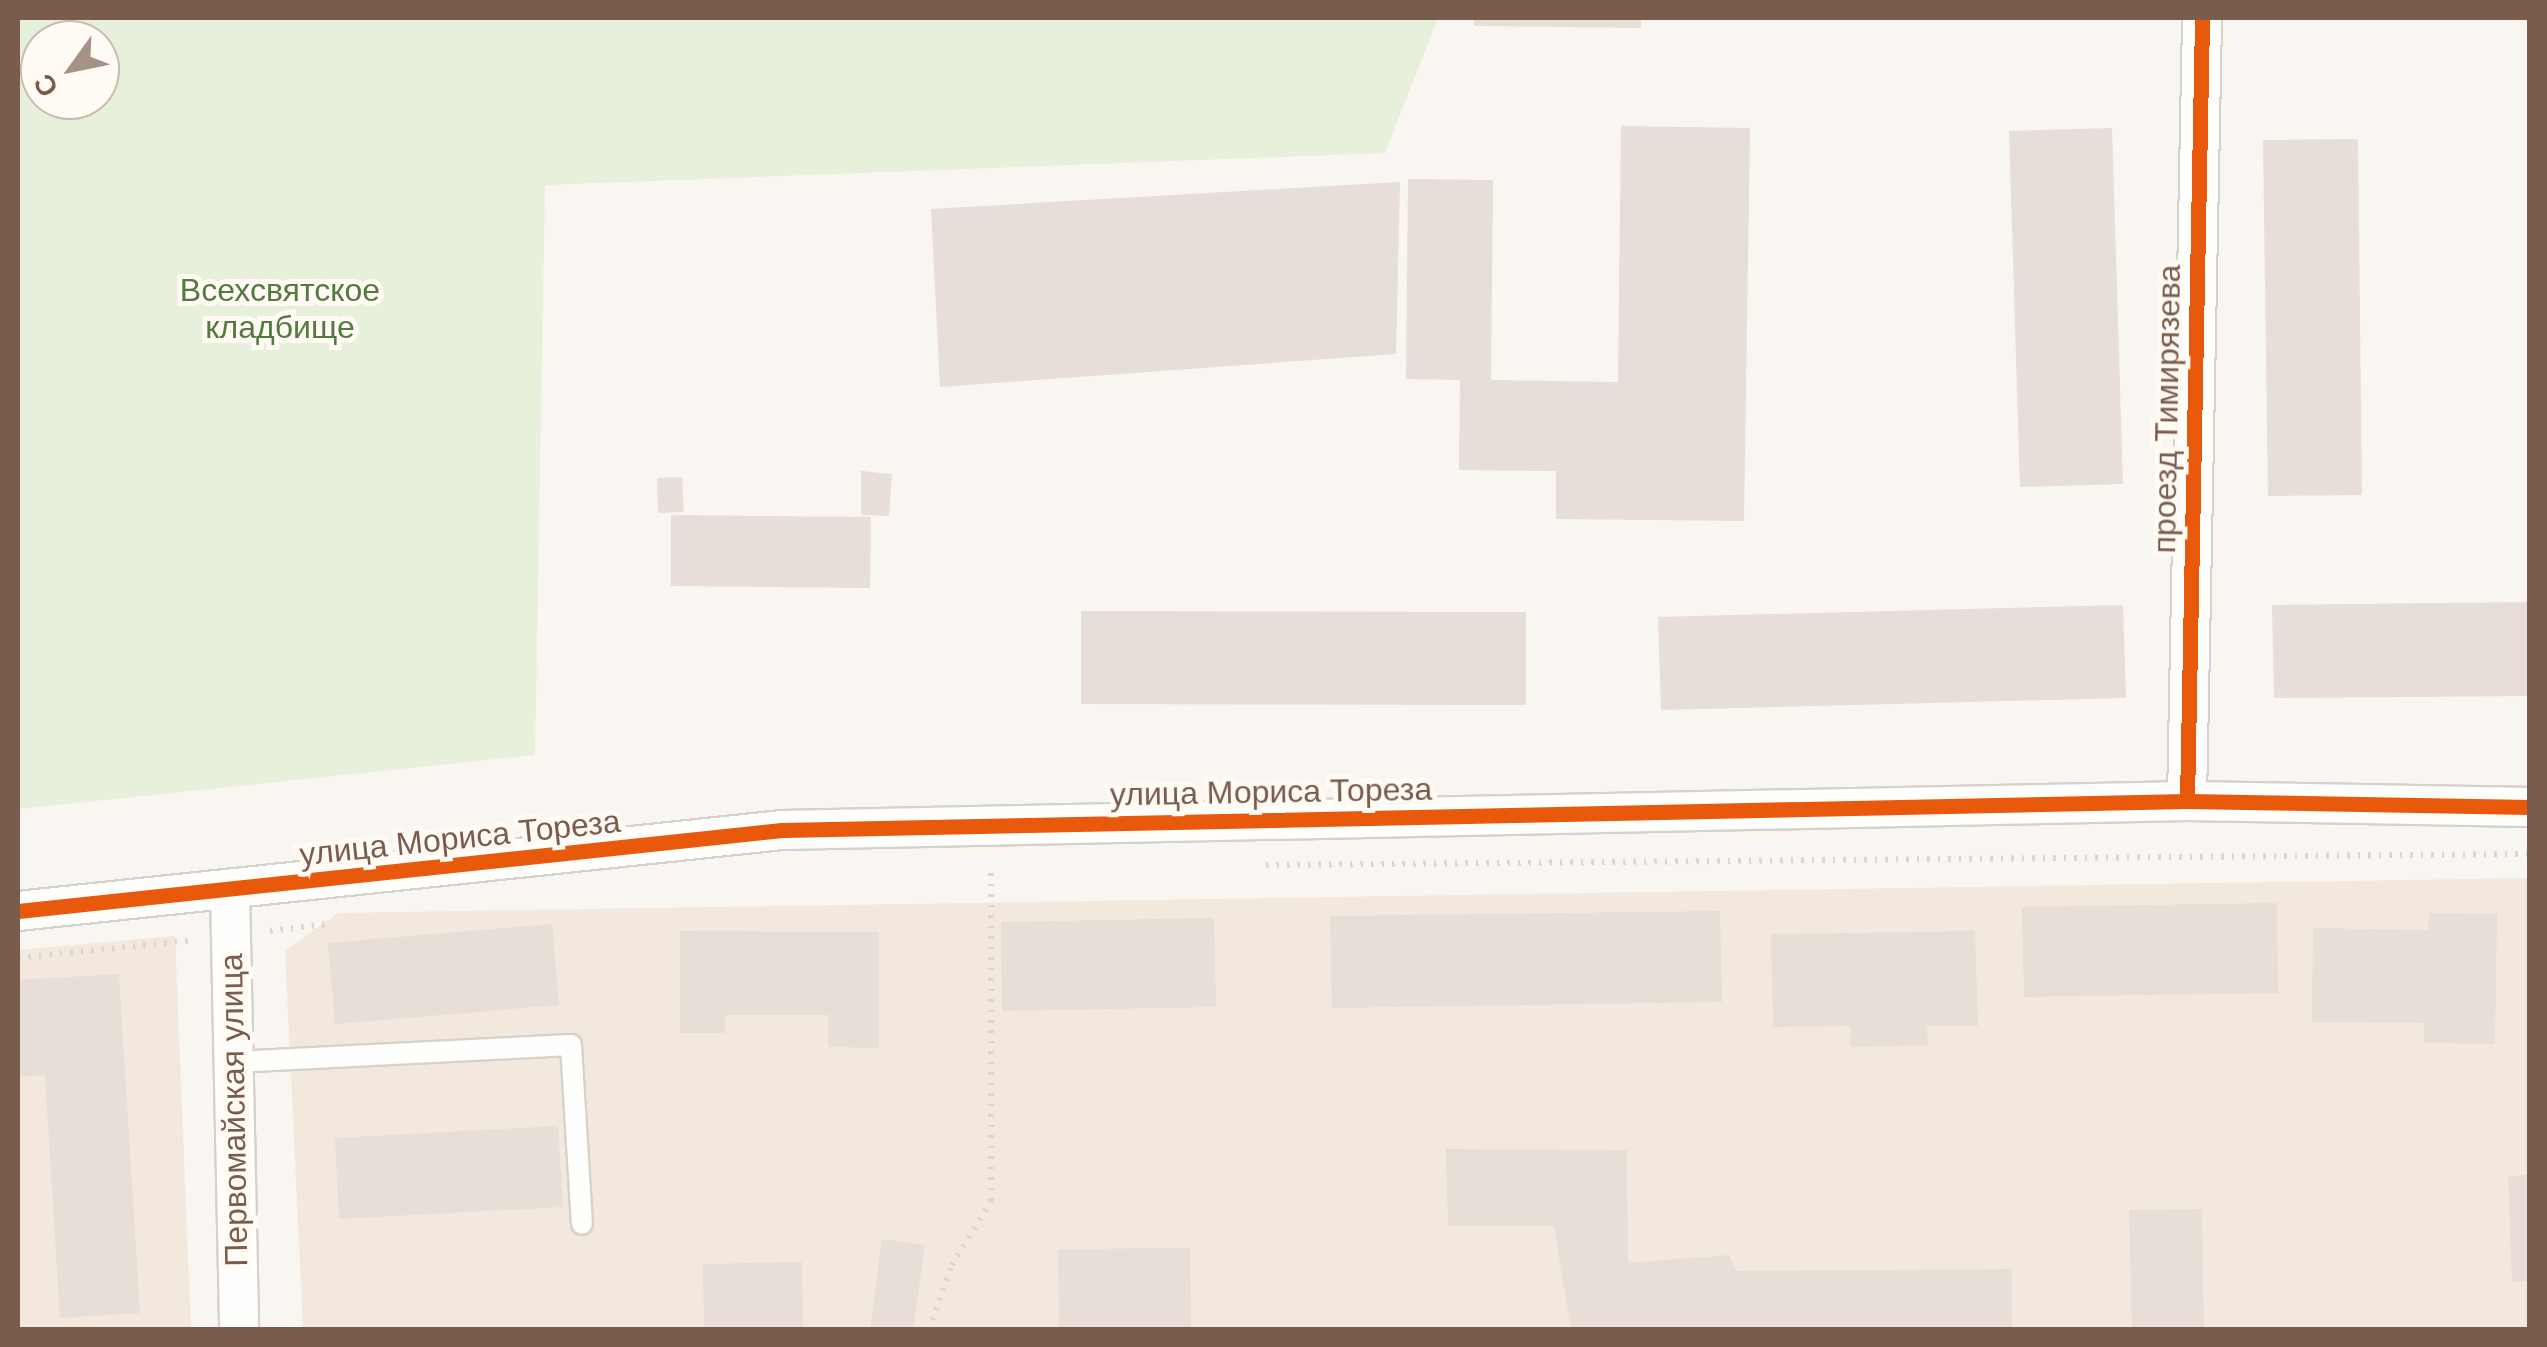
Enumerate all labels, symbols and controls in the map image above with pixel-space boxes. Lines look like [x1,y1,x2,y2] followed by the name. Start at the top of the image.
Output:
[20,20,120,120] north arrow
[28,69,65,102] text: С
[2145,264,2189,554] street label: проезд Тимирязева
[180,272,380,347] park label: Всехсвятское кладбище
[1110,770,1432,814] street label: улица Мориса Тореза
[298,802,622,874] street label: улица Мориса Тореза
[212,953,256,1267] street label: Первомайская улица

